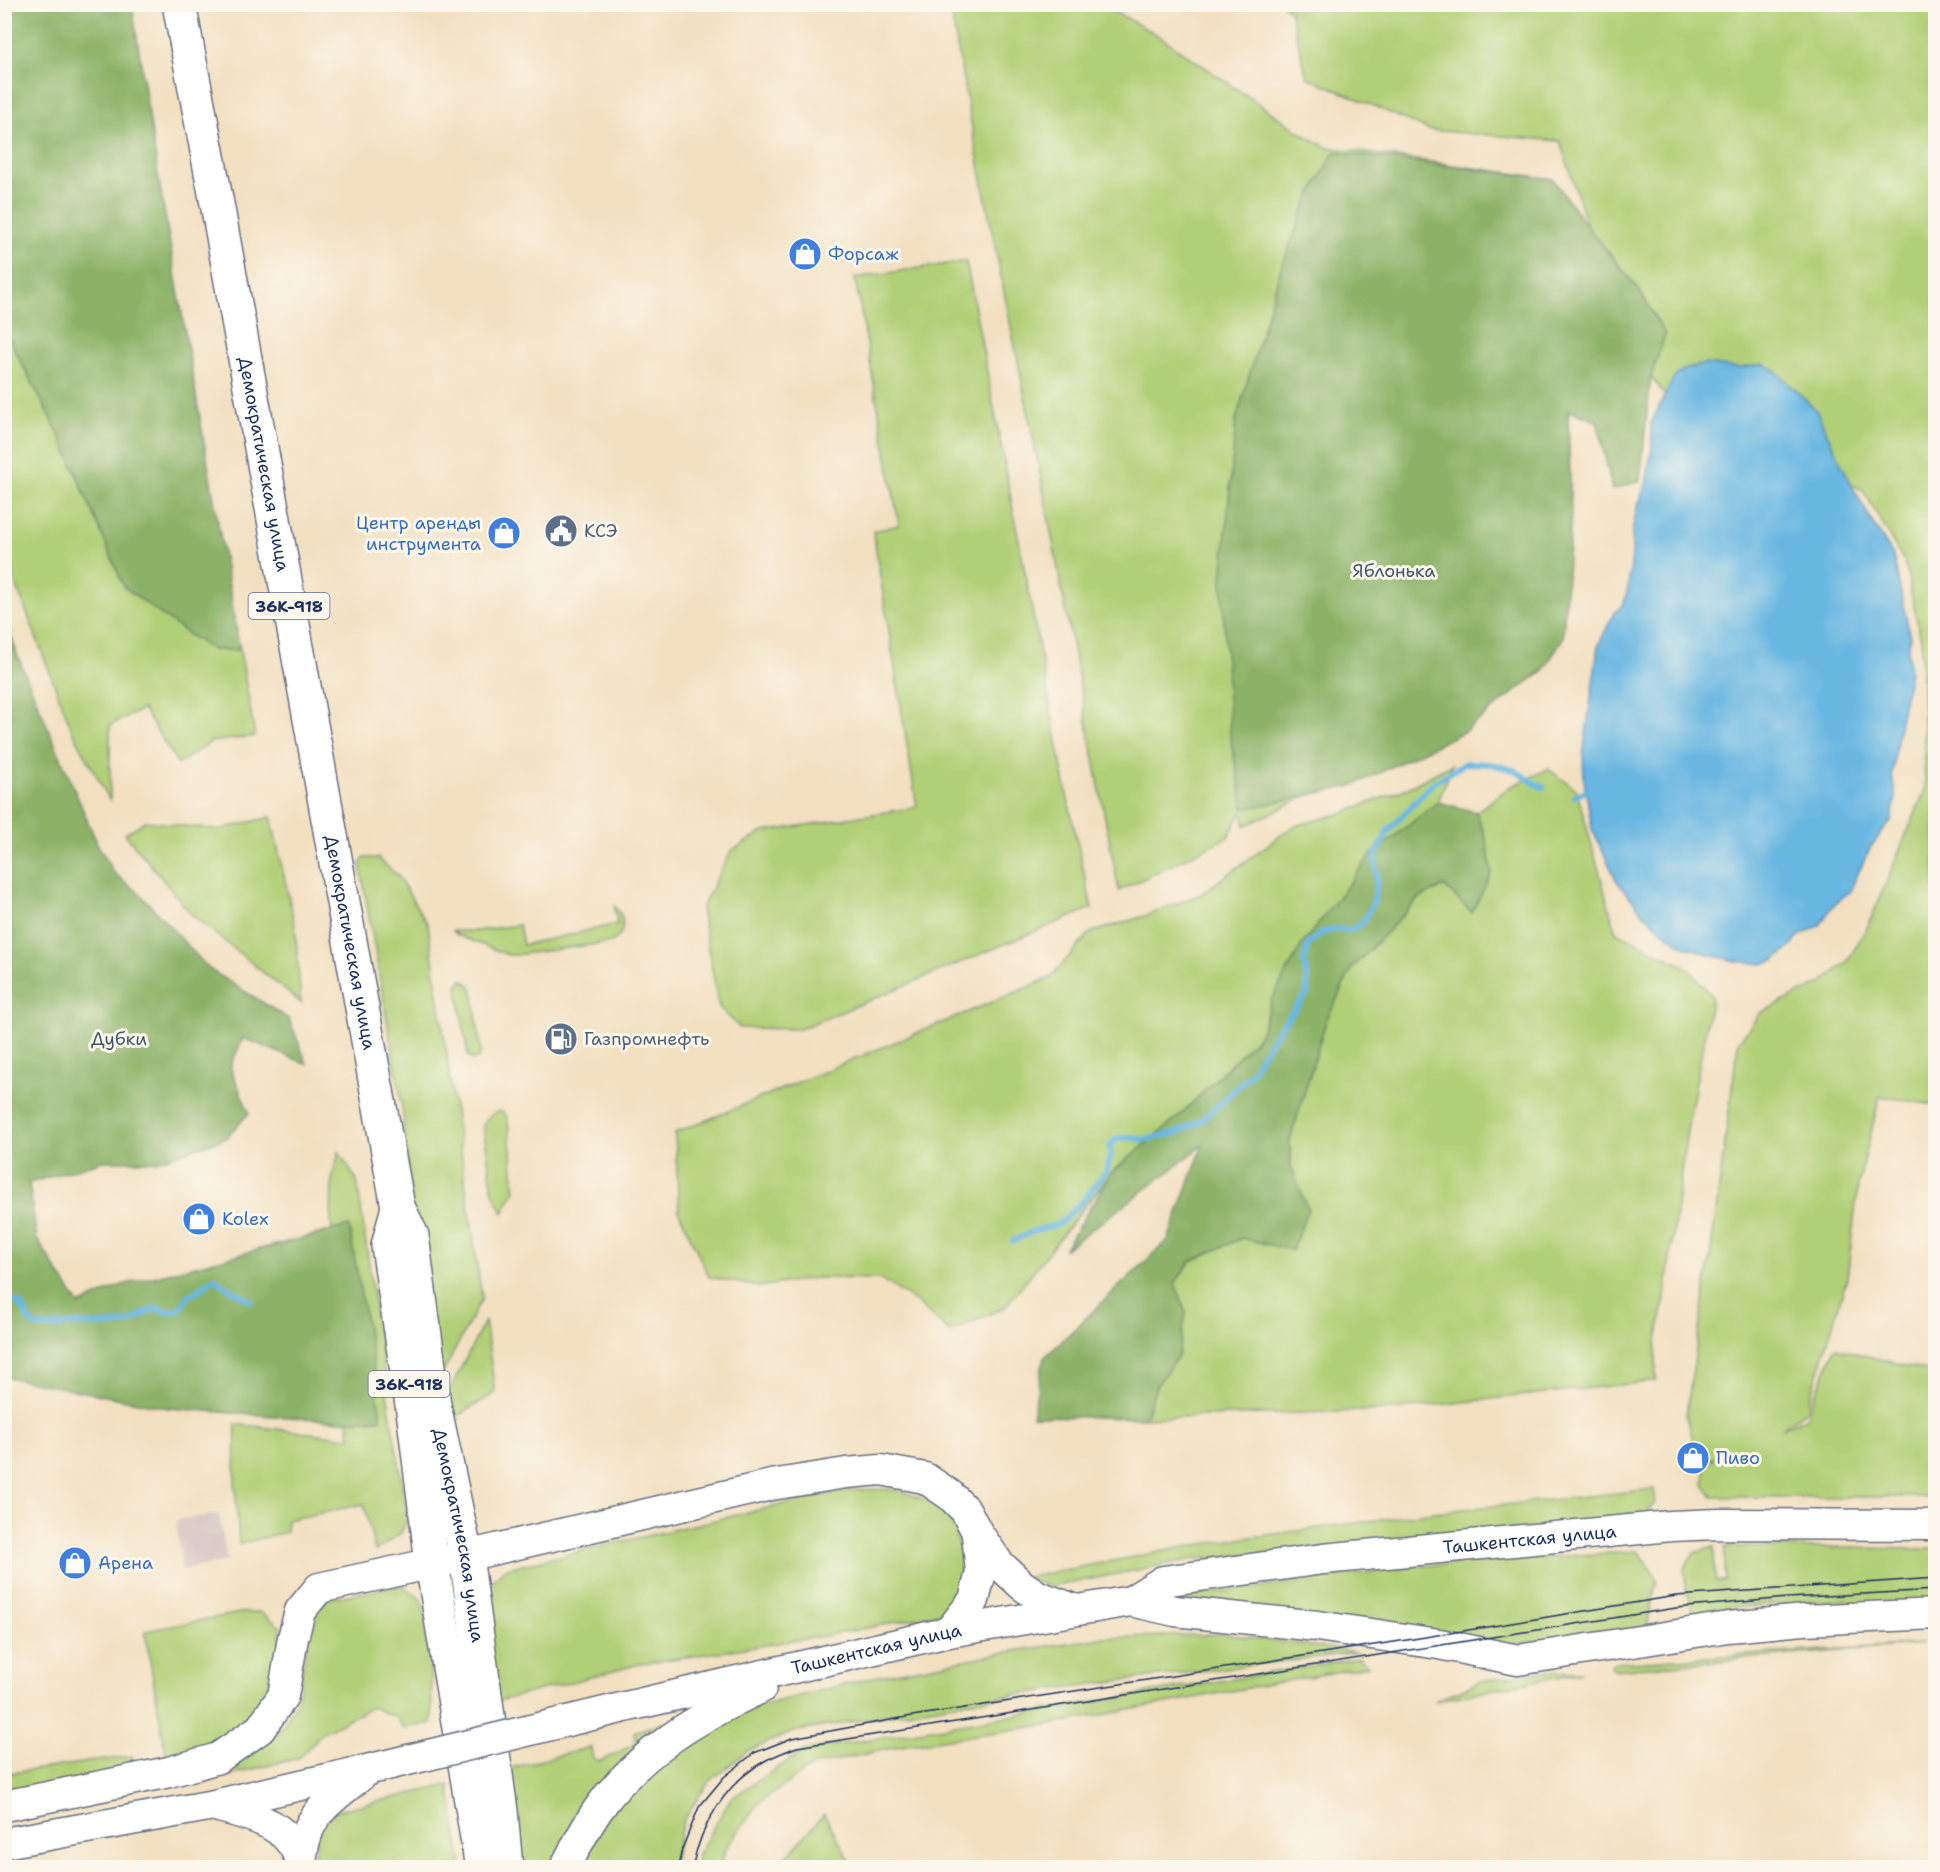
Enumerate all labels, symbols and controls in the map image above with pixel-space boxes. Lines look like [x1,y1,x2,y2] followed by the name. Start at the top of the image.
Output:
[787,236,823,272] shop icon: Форсаж
[828,242,899,266] place label: Форсаж
[233,355,295,574] street label: Демократическая улица
[356,511,481,556] place label: Центр аренды инструмента
[543,513,579,549] public building icon: КСЭ
[486,515,522,551] shop icon: Центр аренды инструмента
[584,519,618,543] place label: КСЭ
[1353,559,1435,583] park label: Яблонька
[248,593,330,619] road number: 36К-918
[319,833,381,1052] street label: Демократическая улица
[543,1021,579,1057] fuel station icon: Газпромнефть
[91,1027,147,1051] park label: Дубки
[584,1027,709,1051] place label: Газпромнефть
[181,1201,217,1237] shop icon: Kolex
[222,1207,269,1231] place label: Kolex
[368,1371,450,1397] road number: 36К-918
[427,1426,490,1644] street label: Демократическая улица
[1675,1440,1711,1476] shop icon: Пиво
[1716,1446,1760,1470] place label: Пиво
[1442,1519,1617,1560] street label: Ташкентская улица
[57,1545,93,1581] shop icon: Арена
[98,1551,153,1575] place label: Арена
[789,1618,963,1680] street label: Ташкентская улица

